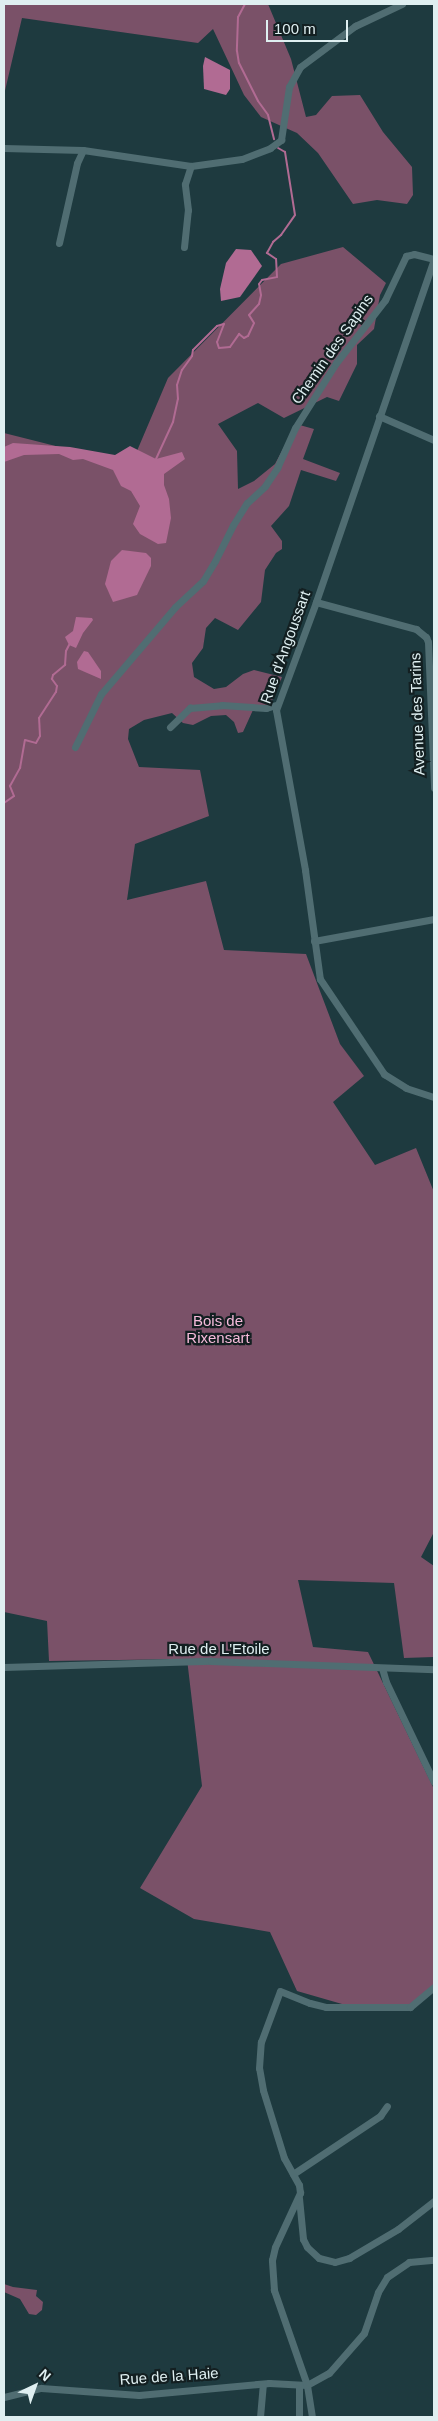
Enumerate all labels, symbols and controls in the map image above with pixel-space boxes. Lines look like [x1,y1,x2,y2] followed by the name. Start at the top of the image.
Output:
[268,10,350,42] scale bar
[274,20,316,37] text: 100 m
[287,291,377,407] street label: Chemin des Sapins
[256,588,314,706] street label: Rue d'Angoussart
[406,652,428,776] street label: Avenue des Tarins
[186,1311,250,1346] park label: Bois de Rixensart
[168,1640,270,1658] street label: Rue de L'Etoile
[10,2361,60,2411] north arrow
[119,2364,219,2388] street label: Rue de la Haie
[36,2366,54,2384] text: N

